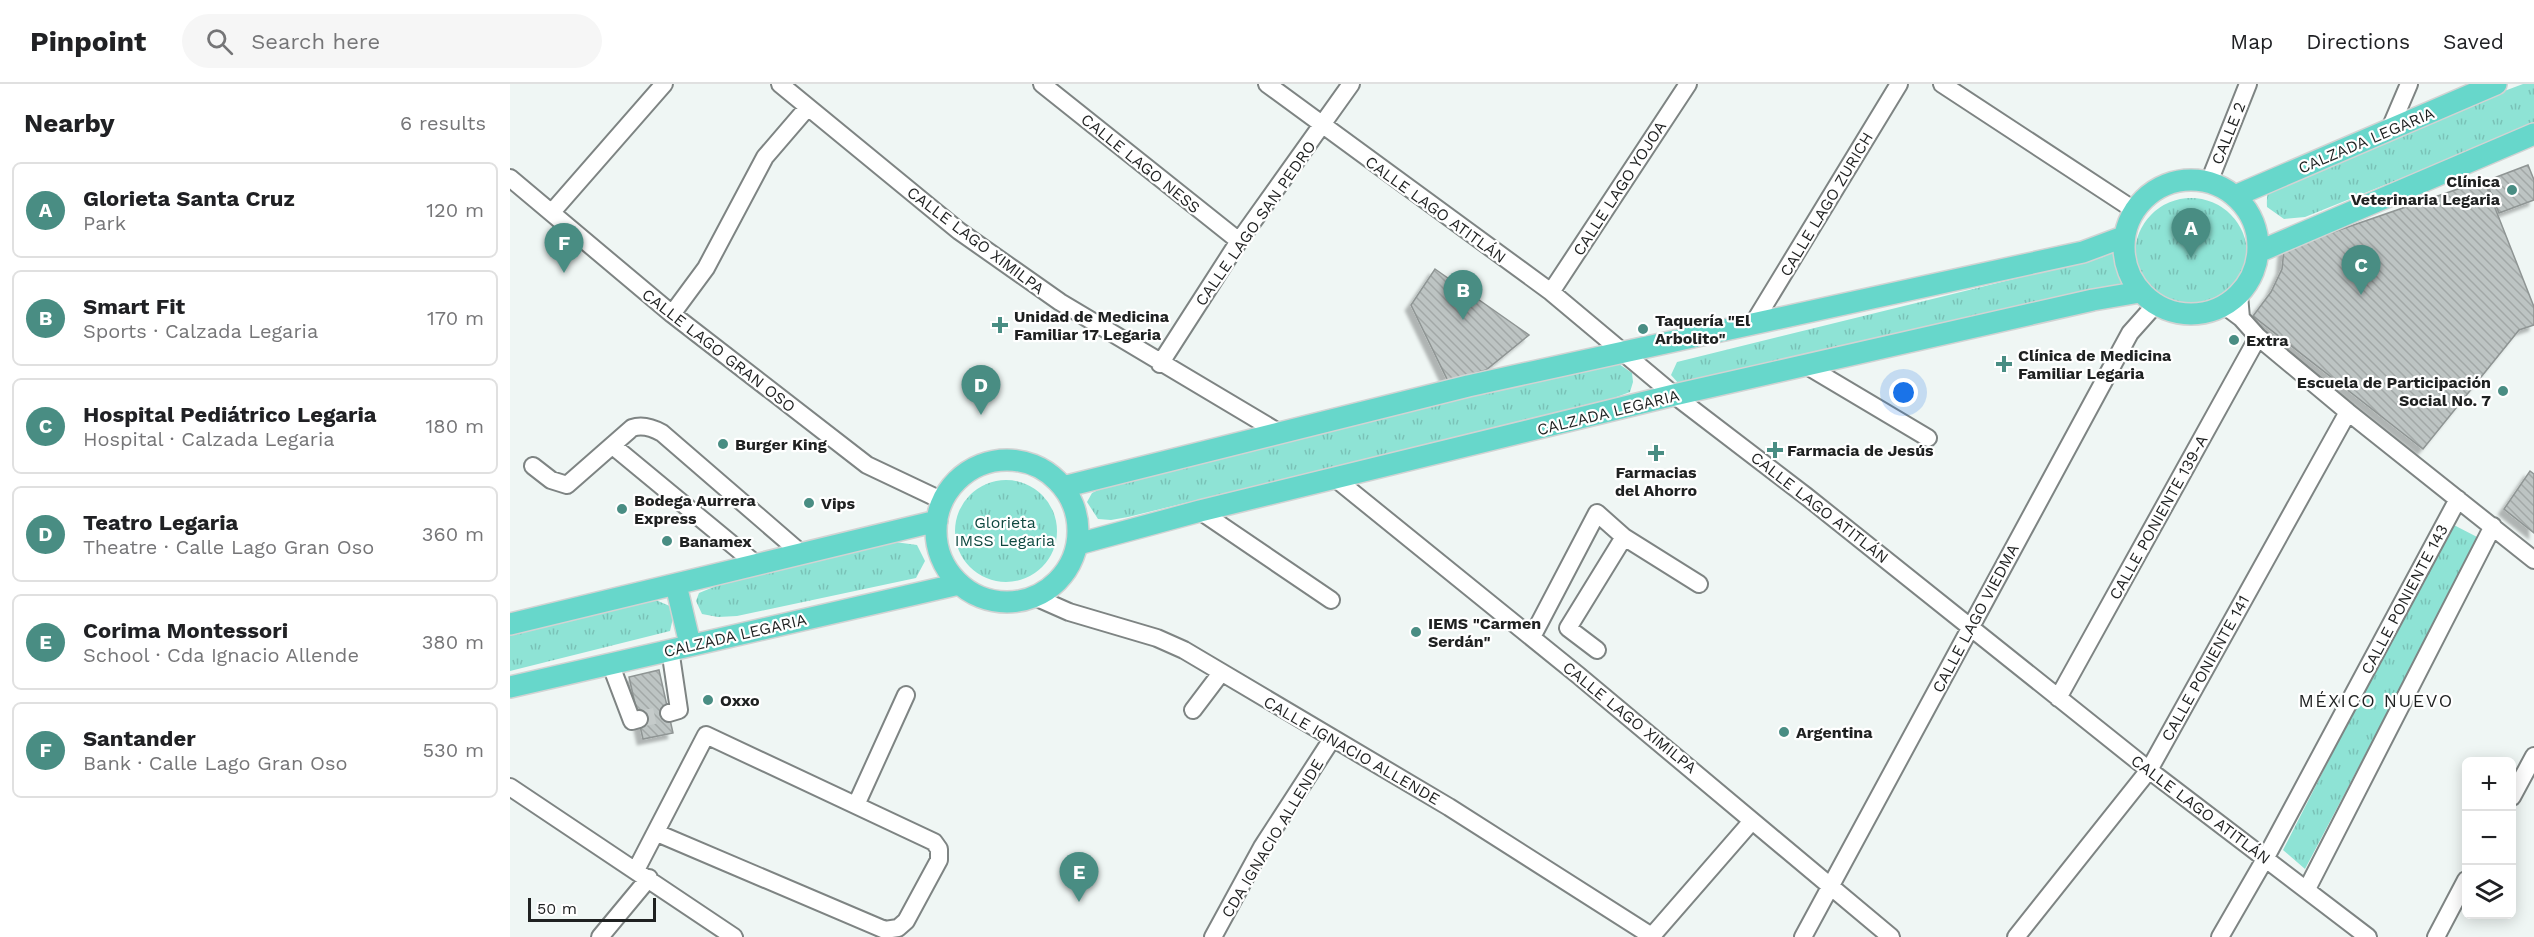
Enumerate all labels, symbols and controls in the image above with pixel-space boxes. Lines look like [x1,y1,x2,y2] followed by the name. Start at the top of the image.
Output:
[182,14,602,68] search box
[30,25,146,58] text: Pinpoint
[203,25,236,58] icon: search
[251,29,380,54] text: Search here
[2230,29,2273,54] text: Map
[2306,29,2410,54] text: Directions
[2443,29,2504,54] text: Saved
[2207,99,2250,167] street label: CALLE 2
[2295,103,2437,178] street label: CALZADA LEGARIA
[24,108,115,138] text: Nearby
[1077,110,1204,217] street label: CALLE LAGO NESS
[400,111,486,135] text: 6 results
[1569,117,1670,259] street label: CALLE LAGO YOJOA
[1776,129,1877,280] street label: CALLE LAGO ZURICH
[1191,137,1320,309] street label: CALLE LAGO SAN PEDRO
[1362,152,1510,267] street label: CALLE LAGO ATITLÁN
[2351,172,2501,209] place label: Clínica Veterinaria Legaria
[903,183,1048,298] street label: CALLE LAGO XIMILPA
[2505,183,2519,197] marker: Clínica Veterinaria Legaria
[83,186,295,211] text: Glorieta Santa Cruz
[39,198,52,222] text: A
[426,198,484,222] text: 120 m
[2172,208,2210,258] pin: A
[83,211,126,235] text: Park
[544,224,584,273] pin: F
[2342,246,2380,295] pin: C
[1444,270,1482,320] pin: B
[638,285,799,416] street label: CALLE LAGO GRAN OSO
[83,294,185,319] text: Smart Fit
[39,306,52,330] text: B
[427,306,484,330] text: 170 m
[1014,307,1170,344] place label: Unidad de Medicina Familiar 17 Legaria
[1655,311,1751,348] place label: Taquería "El Arbolito"
[991,316,1009,334] marker: Unidad de Medicina Familiar 17 Legaria
[83,319,318,343] text: Sports · Calzada Legaria
[1636,322,1650,336] marker: Taquería "El Arbolito"
[2246,331,2289,350] place label: Extra
[2227,333,2241,347] marker: Extra
[2018,346,2172,383] place label: Clínica de Medicina Familiar Legaria
[1995,355,2013,373] marker: Clínica de Medicina Familiar Legaria
[962,366,1000,415] pin: D
[2297,373,2491,410] place label: Escuela de Participación Social No. 7
[1889,378,1918,407] your location
[2496,384,2510,398] marker: Escuela de Participación Social No. 7
[1535,386,1682,439] street label: CALZADA LEGARIA
[83,402,377,427] text: Hospital Pediátrico Legaria
[39,414,52,438] text: C
[426,414,484,438] text: 180 m
[83,427,335,451] text: Hospital · Calzada Legaria
[2105,431,2212,603] street label: CALLE PONIENTE 139-A
[735,435,827,454] place label: Burger King
[716,437,730,451] marker: Burger King
[1787,441,1934,460] place label: Farmacia de Jesús
[1768,443,1782,457] marker: Farmacia de Jesús
[1649,446,1663,460] marker: Farmacias del Ahorro
[1747,448,1892,567] street label: CALLE LAGO ATITLÁN
[1615,463,1697,500] place label: Farmacias del Ahorro
[634,491,757,528] place label: Bodega Aurrera Express
[821,494,856,513] place label: Vips
[802,496,816,510] marker: Vips
[615,502,629,516] marker: Bodega Aurrera Express
[83,510,238,535] text: Teatro Legaria
[955,513,1055,550] park label: Glorieta IMSS Legaria
[2357,521,2452,677] street label: CALLE PONIENTE 143
[38,522,53,546] text: D
[422,522,484,546] text: 360 m
[679,532,752,551] place label: Banamex
[660,534,674,548] marker: Banamex
[83,535,374,559] text: Theatre · Calle Lago Gran Oso
[1928,540,2023,696] street label: CALLE LAGO VIEDMA
[2157,592,2253,744] street label: CALLE PONIENTE 141
[662,610,809,661] street label: CALZADA LEGARIA
[1428,614,1541,651] place label: IEMS "Carmen Serdán"
[83,618,288,643] text: Corima Montessori
[1409,625,1423,639] marker: IEMS "Carmen Serdán"
[39,630,52,654] text: E
[422,630,484,654] text: 380 m
[83,643,359,667] text: School · Cda Ignacio Allende
[1559,658,1701,778] street label: CALLE LAGO XIMILPA
[2298,690,2454,711] district label: MÉXICO NUEVO
[720,691,760,710] place label: Oxxo
[1260,692,1443,809] street label: CALLE IGNACIO ALLENDE
[701,693,715,707] marker: Oxxo
[1796,723,1873,742] place label: Argentina
[1777,725,1791,739] marker: Argentina
[83,726,196,751] text: Santander
[39,738,52,762] text: F
[422,738,484,762] text: 530 m
[83,751,348,775] text: Bank · Calle Lago Gran Oso
[2127,751,2274,868] street label: CALLE LAGO ATITLÁN
[1217,755,1327,921] street label: CDA IGNACIO ALLENDE
[2462,757,2516,919] map controls
[2462,757,2516,811] button: +
[2462,811,2516,865] button: −
[1060,852,1098,902] pin: E
[2462,865,2516,919] button: layers
[528,895,656,922] scale bar
[537,899,577,918] text: 50 m

